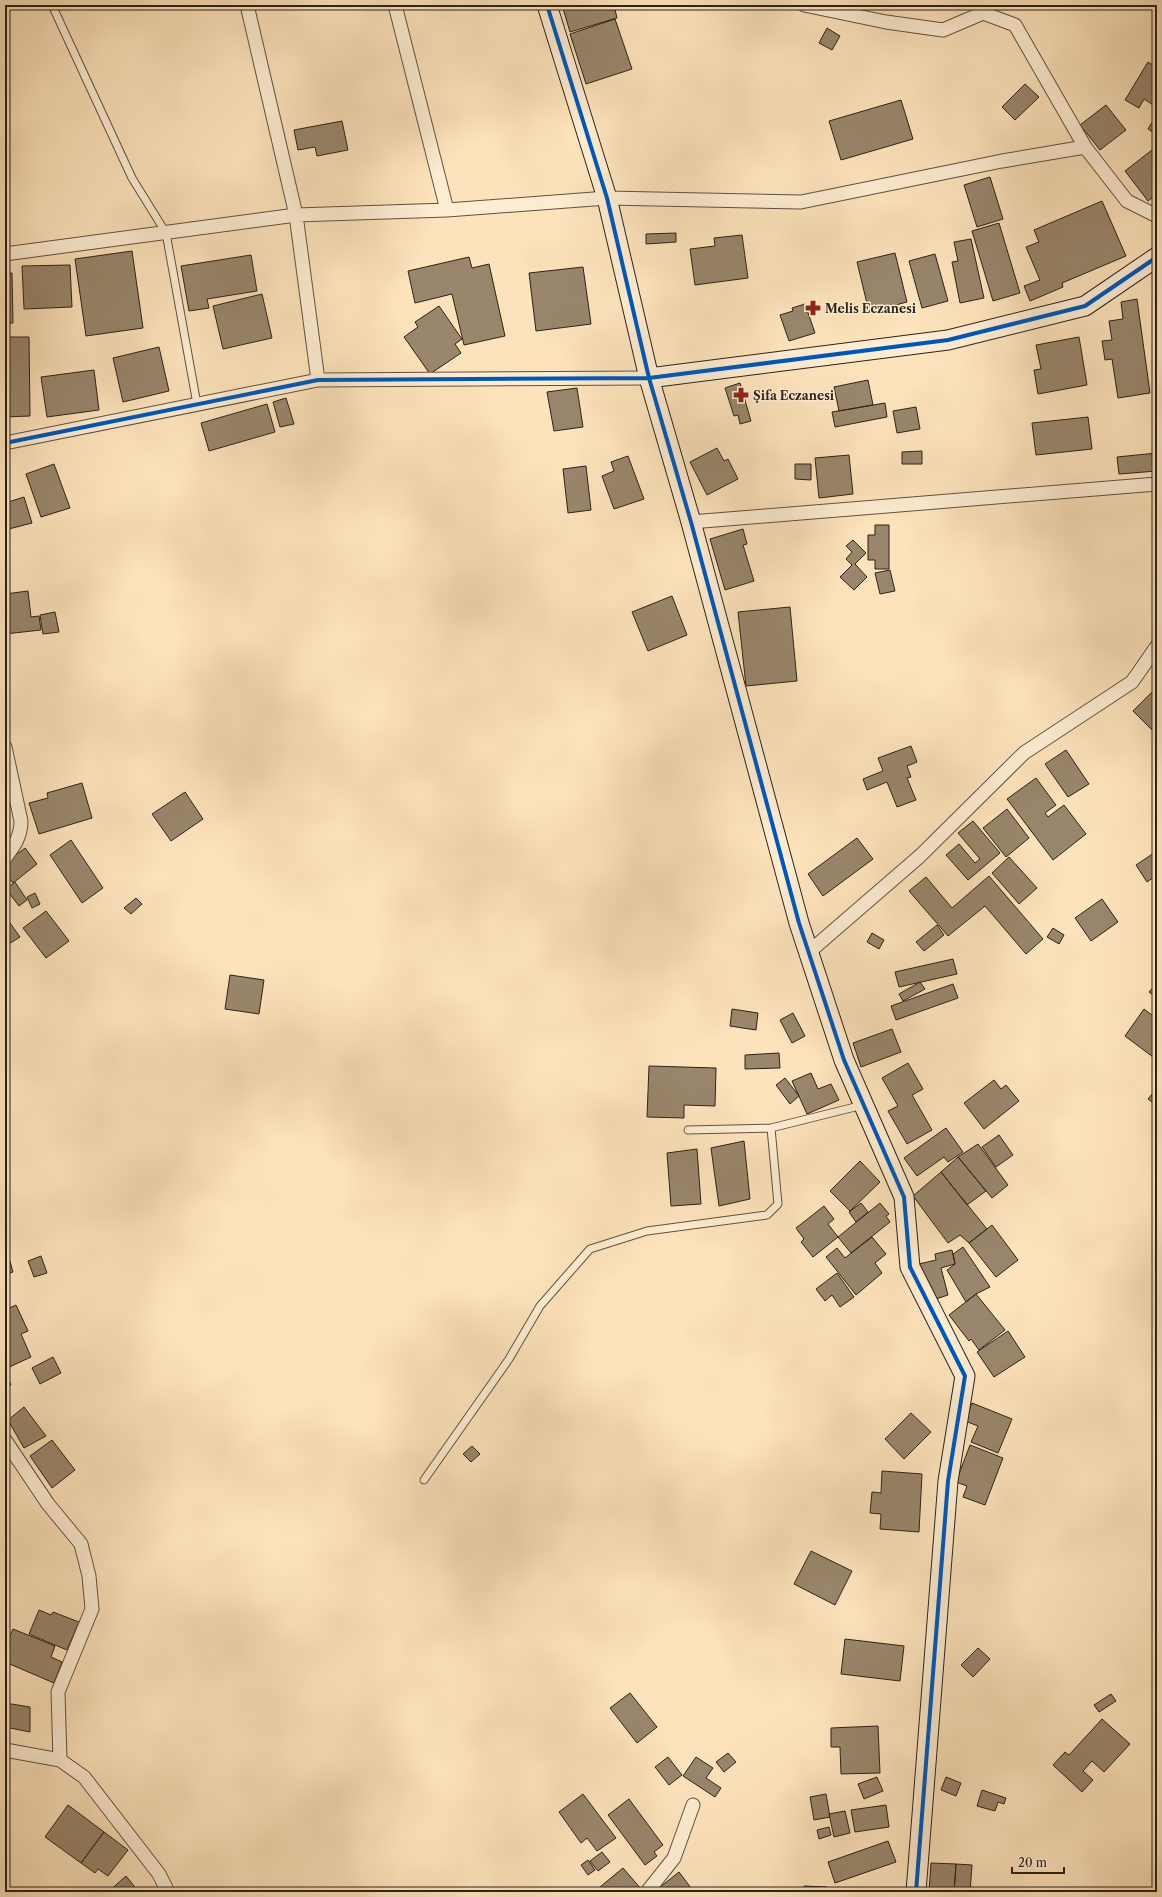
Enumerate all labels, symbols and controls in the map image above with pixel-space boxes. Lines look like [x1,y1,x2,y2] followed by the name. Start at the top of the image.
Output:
[804,299,822,317] pharmacy icon: Melis Eczanesi
[825,301,917,316] place label: Melis Eczanesi
[732,386,750,404] pharmacy icon: Şifa Eczanesi
[753,388,835,403] place label: Şifa Eczanesi
[1012,1849,1064,1875] scale bar
[1018,1855,1047,1870] text: 20 m

